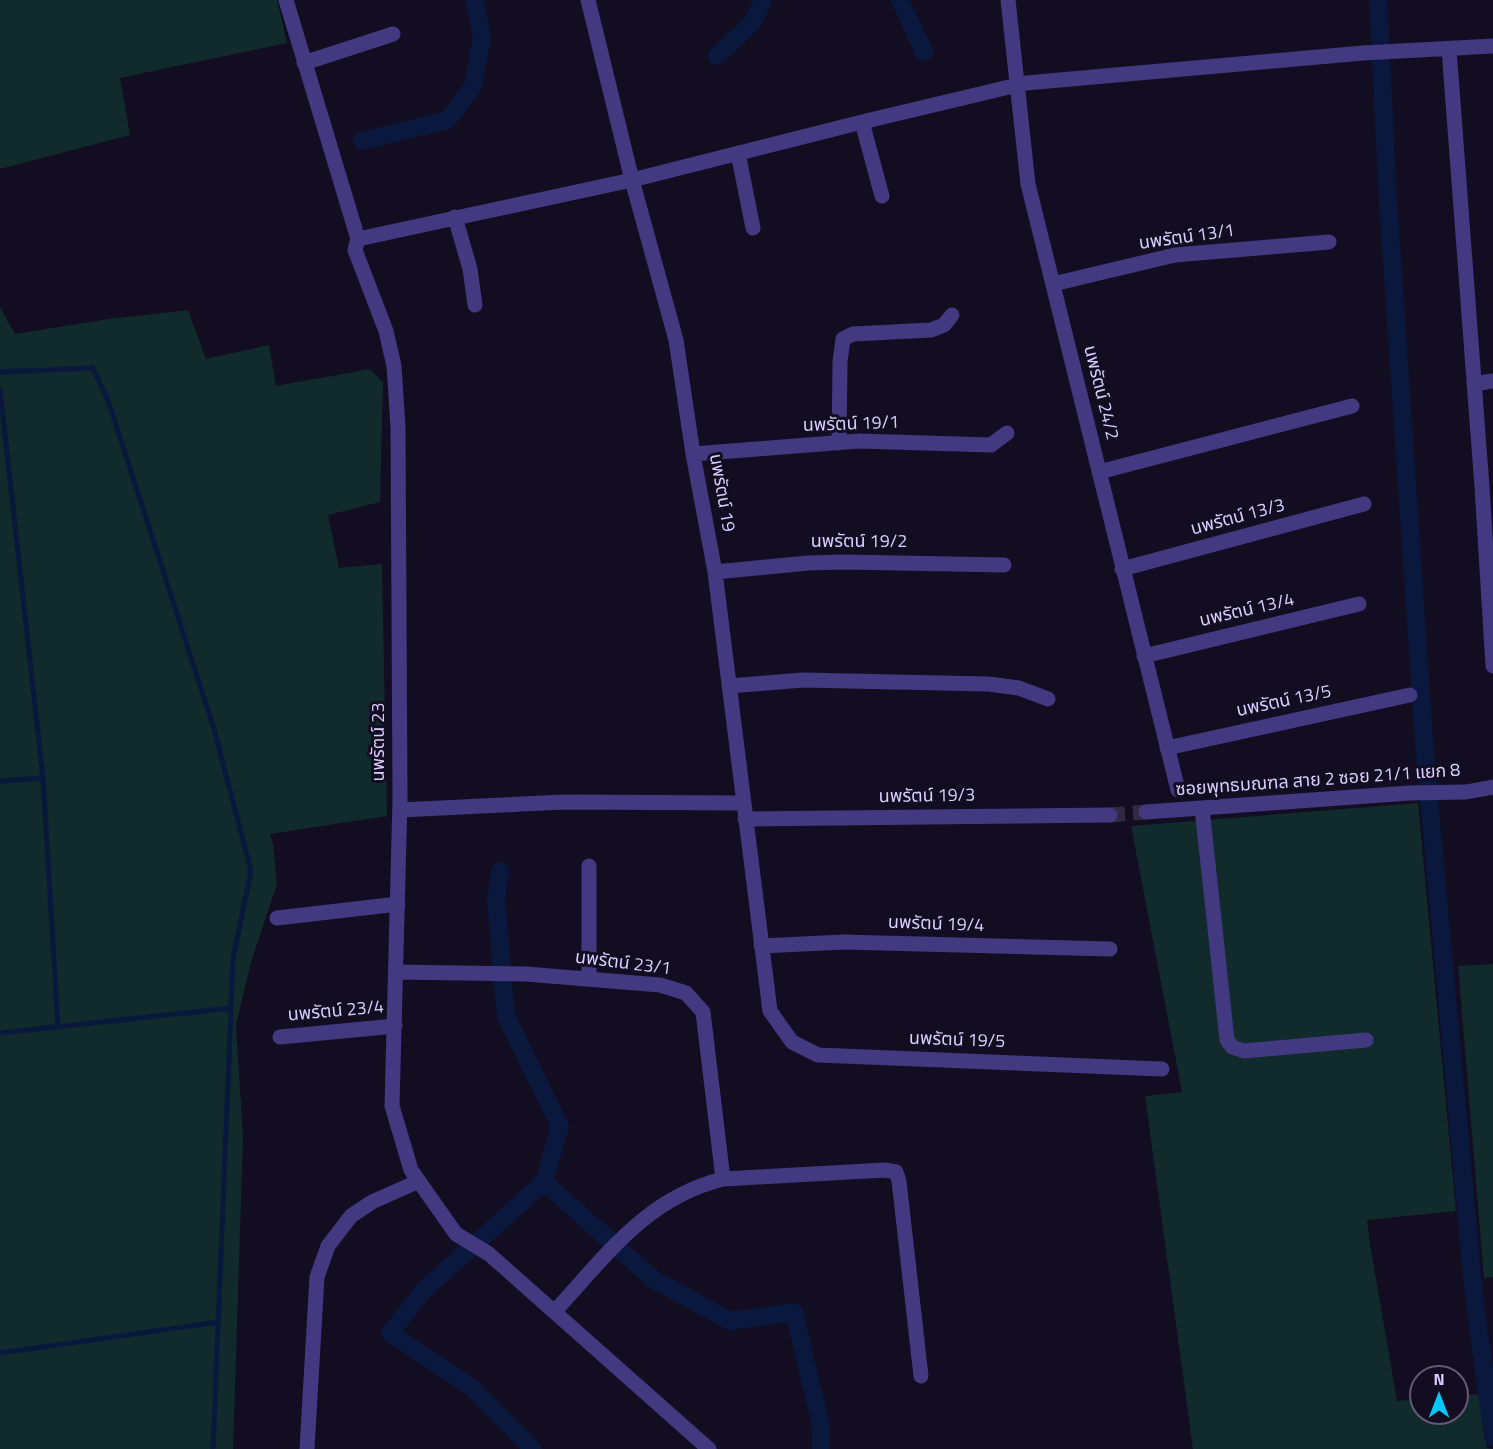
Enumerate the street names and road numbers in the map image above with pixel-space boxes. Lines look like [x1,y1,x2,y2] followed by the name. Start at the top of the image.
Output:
[1138,221,1236,255] street label: นพรัตน์ 13/1
[1078,344,1122,442] street label: นพรัตน์ 24/2
[802,413,900,437] street label: นพรัตน์ 19/1
[704,452,738,534] street label: นพรัตน์ 19
[1189,495,1287,541] street label: นพรัตน์ 13/3
[811,532,907,554] street label: นพรัตน์ 19/2
[1198,590,1296,632] street label: นพรัตน์ 13/4
[1235,681,1333,723] street label: นพรัตน์ 13/5
[369,703,391,781] street label: นพรัตน์ 23
[1175,760,1461,802] street label: ซอยพุทธมณฑล สาย 2 ซอย 21/1 แยก 8
[879,785,975,809] street label: นพรัตน์ 19/3
[887,913,985,937] street label: นพรัตน์ 19/4
[574,947,672,981] street label: นพรัตน์ 23/1
[287,997,385,1027] street label: นพรัตน์ 23/4
[908,1029,1006,1053] street label: นพรัตน์ 19/5

